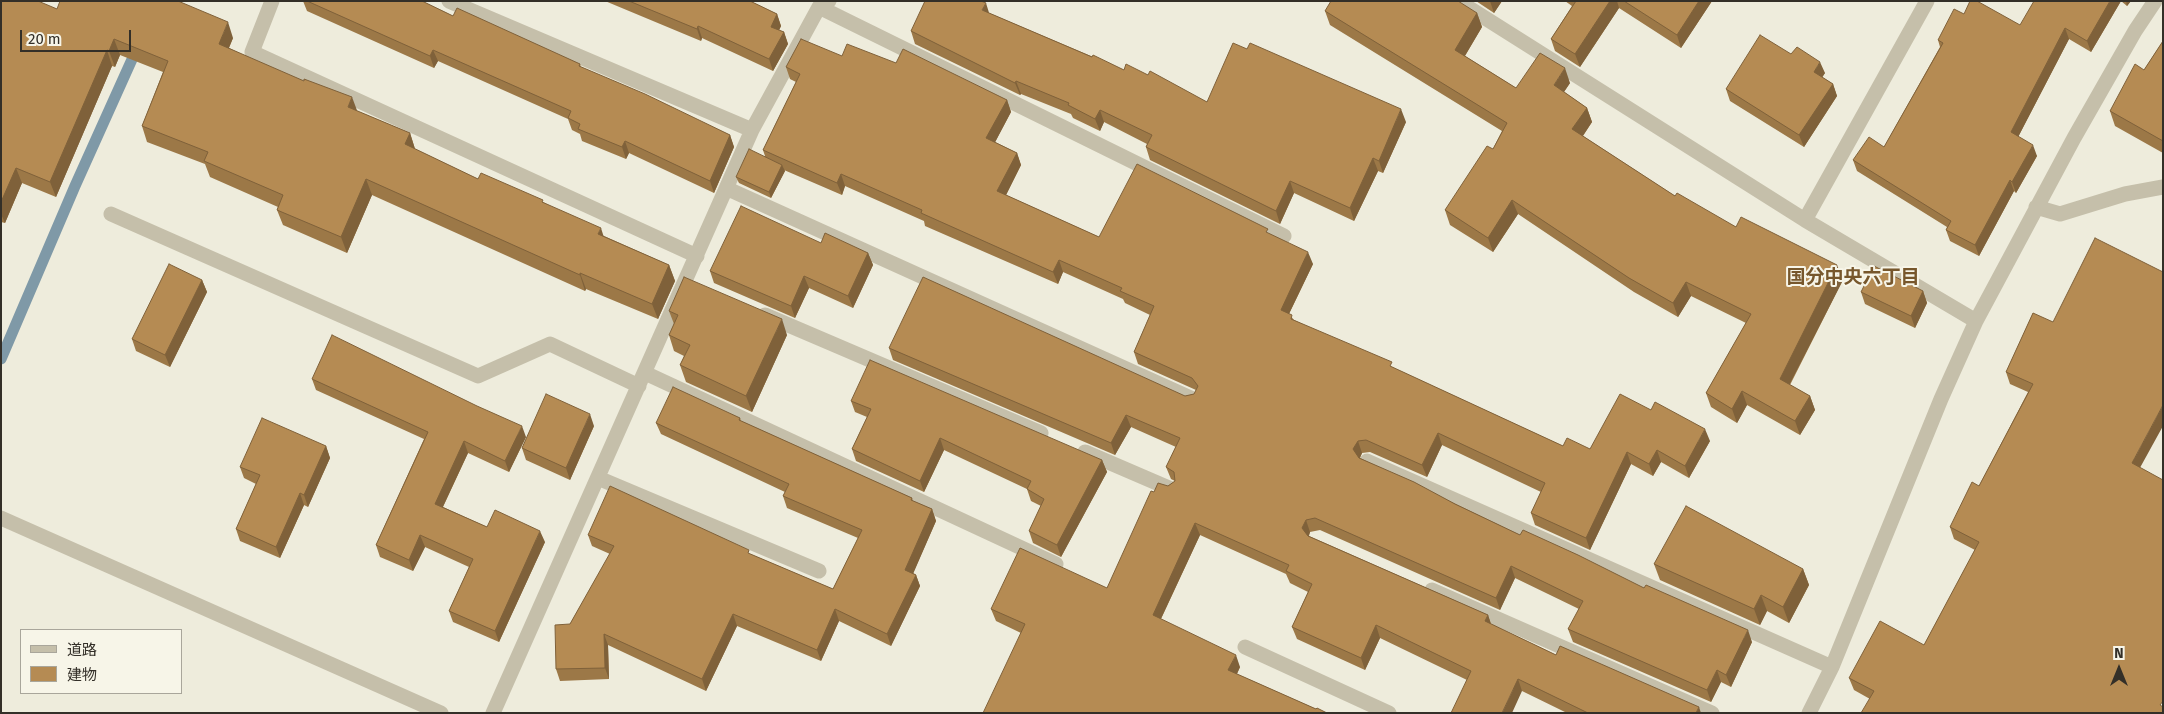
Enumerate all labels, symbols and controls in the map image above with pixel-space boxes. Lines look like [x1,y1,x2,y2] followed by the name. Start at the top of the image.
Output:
[22,20,134,52] scale bar
[28,30,61,48] text: 20 m
[1787,267,1919,289] district label: 国分中央六丁目
[20,629,182,694] legend
[67,641,97,659] text: 道路
[2094,644,2144,694] north arrow
[2114,645,2124,662] text: N
[67,666,97,684] text: 建物

